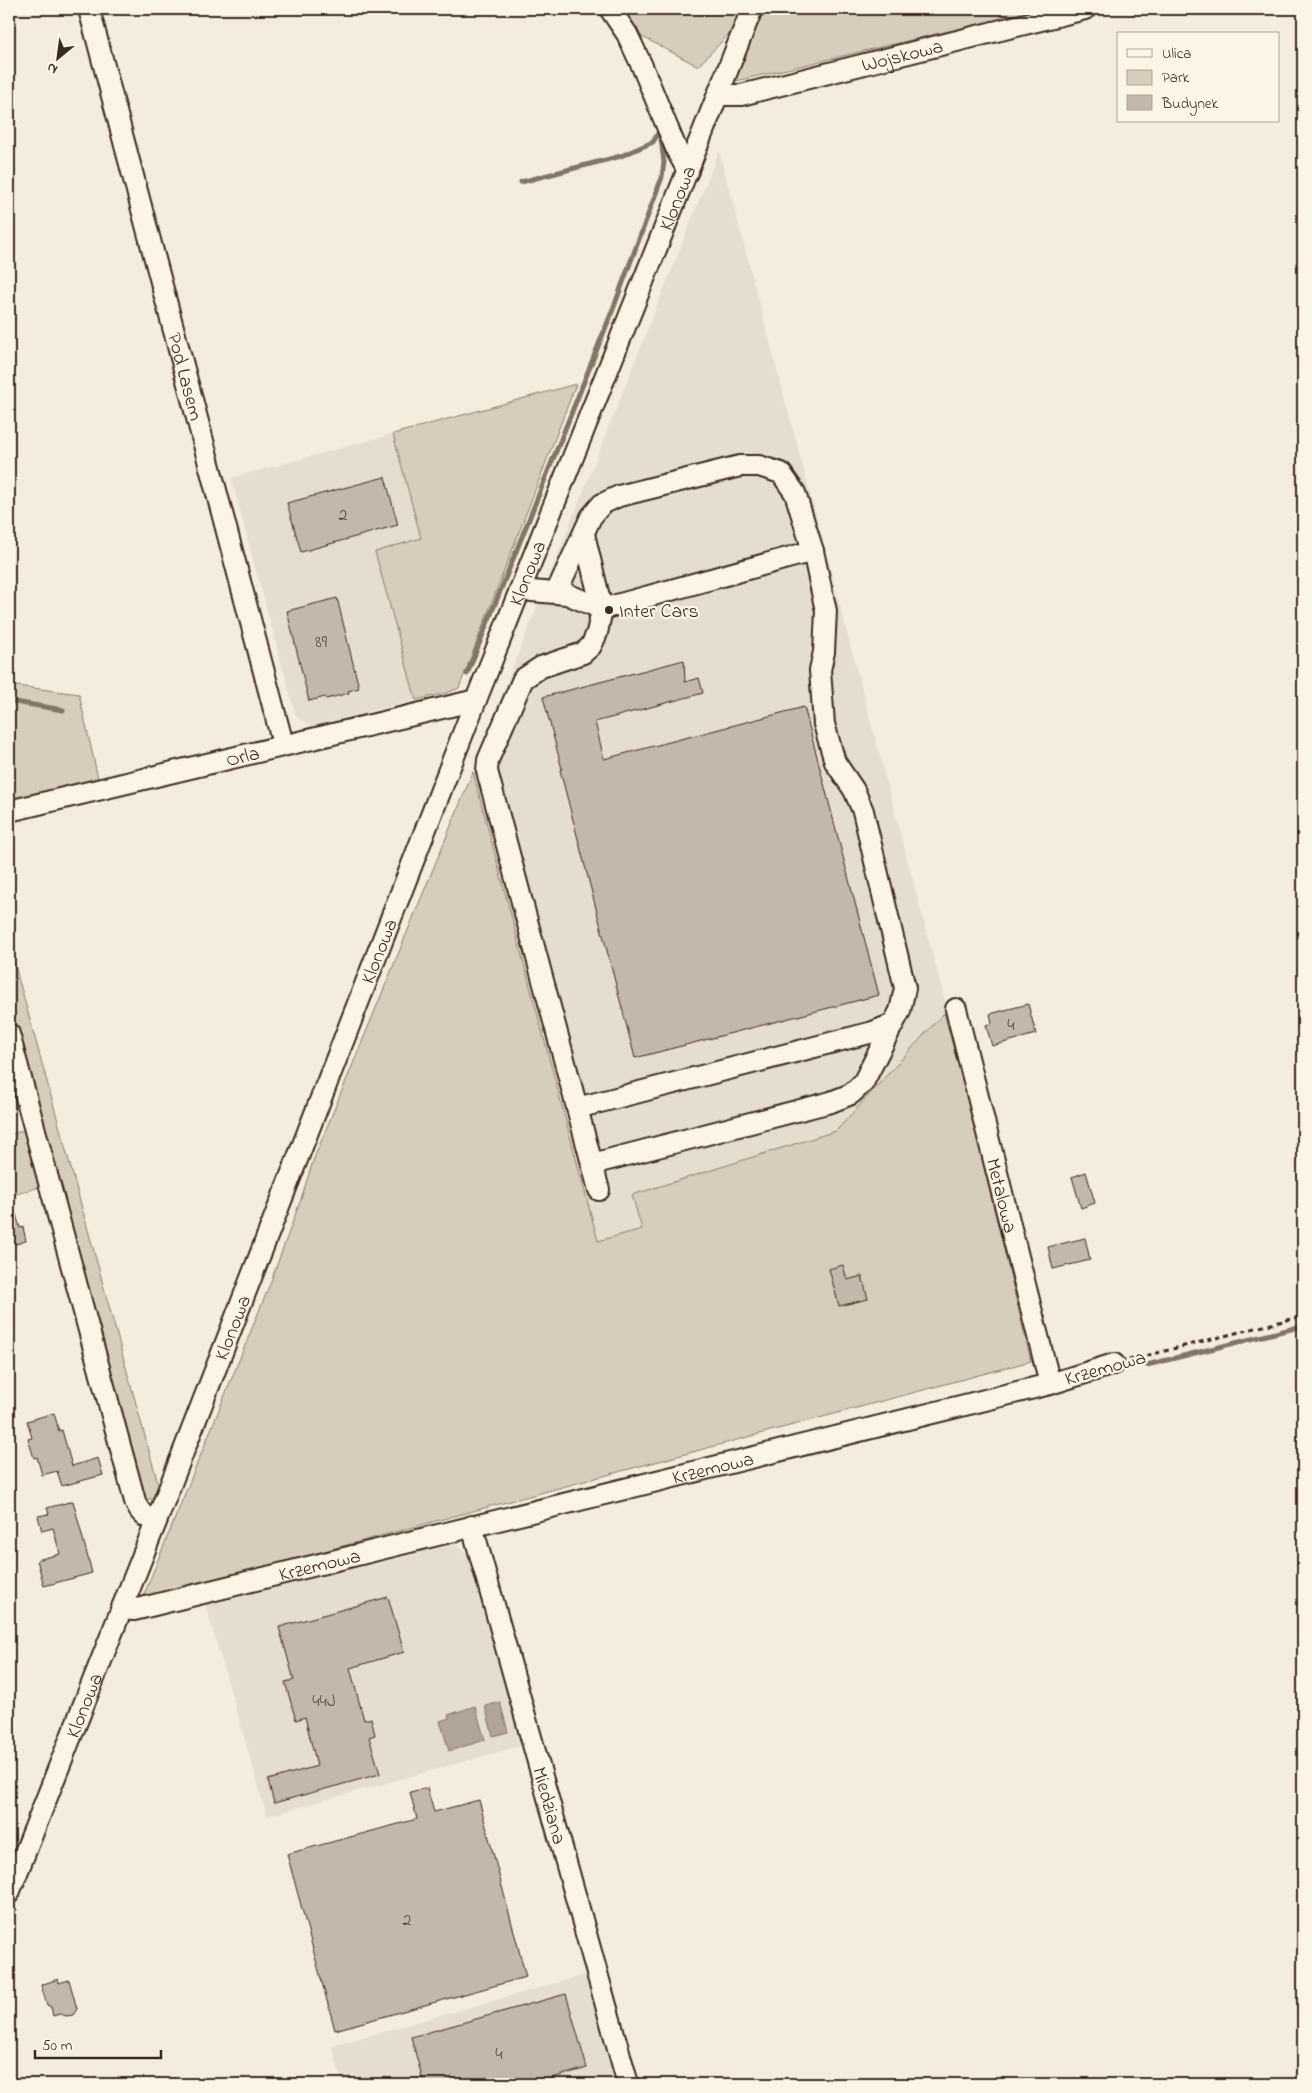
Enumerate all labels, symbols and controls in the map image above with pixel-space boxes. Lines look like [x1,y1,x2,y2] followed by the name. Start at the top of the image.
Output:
[32,32,82,82] north arrow
[1117,32,1280,122] legend
[859,33,946,81] street label: Wojskowa
[1162,43,1191,65] text: Ulica
[43,57,62,80] text: N
[1162,67,1190,89] text: Park
[1161,93,1219,116] text: Budynek
[653,162,705,235] street label: Klonowa
[158,330,209,424] street label: Pod Lasem
[339,503,348,529] house number: 2
[503,537,555,611] street label: Klonowa
[619,598,699,627] place label: Inter Cars
[603,604,615,616] marker: Inter Cars
[315,630,328,656] house number: 89
[223,740,263,776] street label: Orla
[355,915,406,989] street label: Klonowa
[1007,1013,1015,1039] house number: 4
[977,1155,1024,1236] street label: Metalowa
[208,1291,260,1365] street label: Klonowa
[1062,1344,1150,1395] street label: Krzemowa
[669,1446,757,1494] street label: Krzemowa
[276,1543,364,1591] street label: Krzemowa
[60,1669,112,1743] street label: Klonowa
[312,1689,336,1715] house number: 44J
[523,1764,572,1848] street label: Miedziana
[403,1908,412,1934] house number: 2
[35,2028,161,2060] scale bar
[42,2035,73,2057] text: 50 m
[495,2042,503,2068] house number: 4

